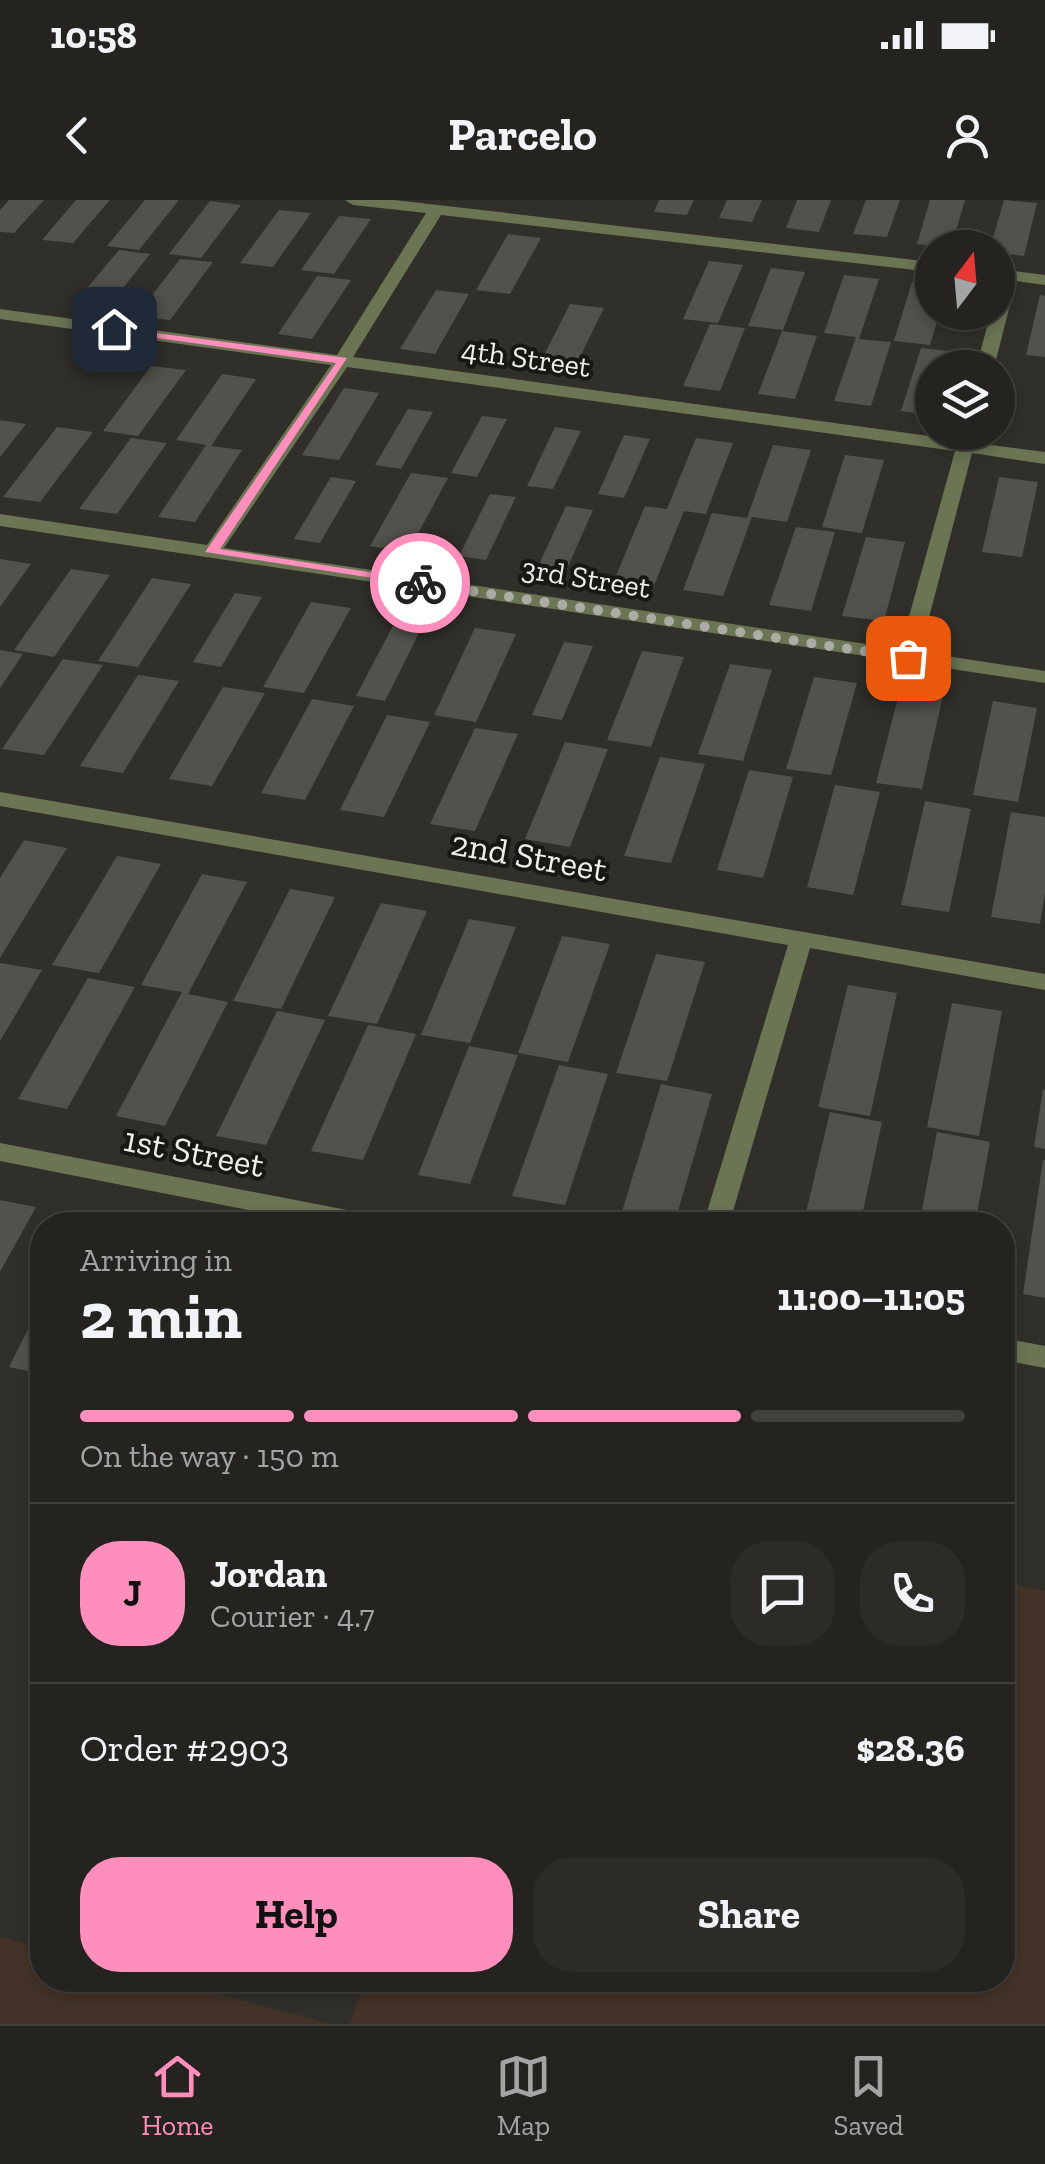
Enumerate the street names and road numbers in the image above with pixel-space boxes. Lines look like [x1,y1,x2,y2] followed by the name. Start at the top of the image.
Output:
[459,331,593,385] street label: 4th Street
[519,550,653,606] street label: 3rd Street
[448,822,610,890] street label: 2nd Street
[120,1118,268,1186] street label: 1st Street

